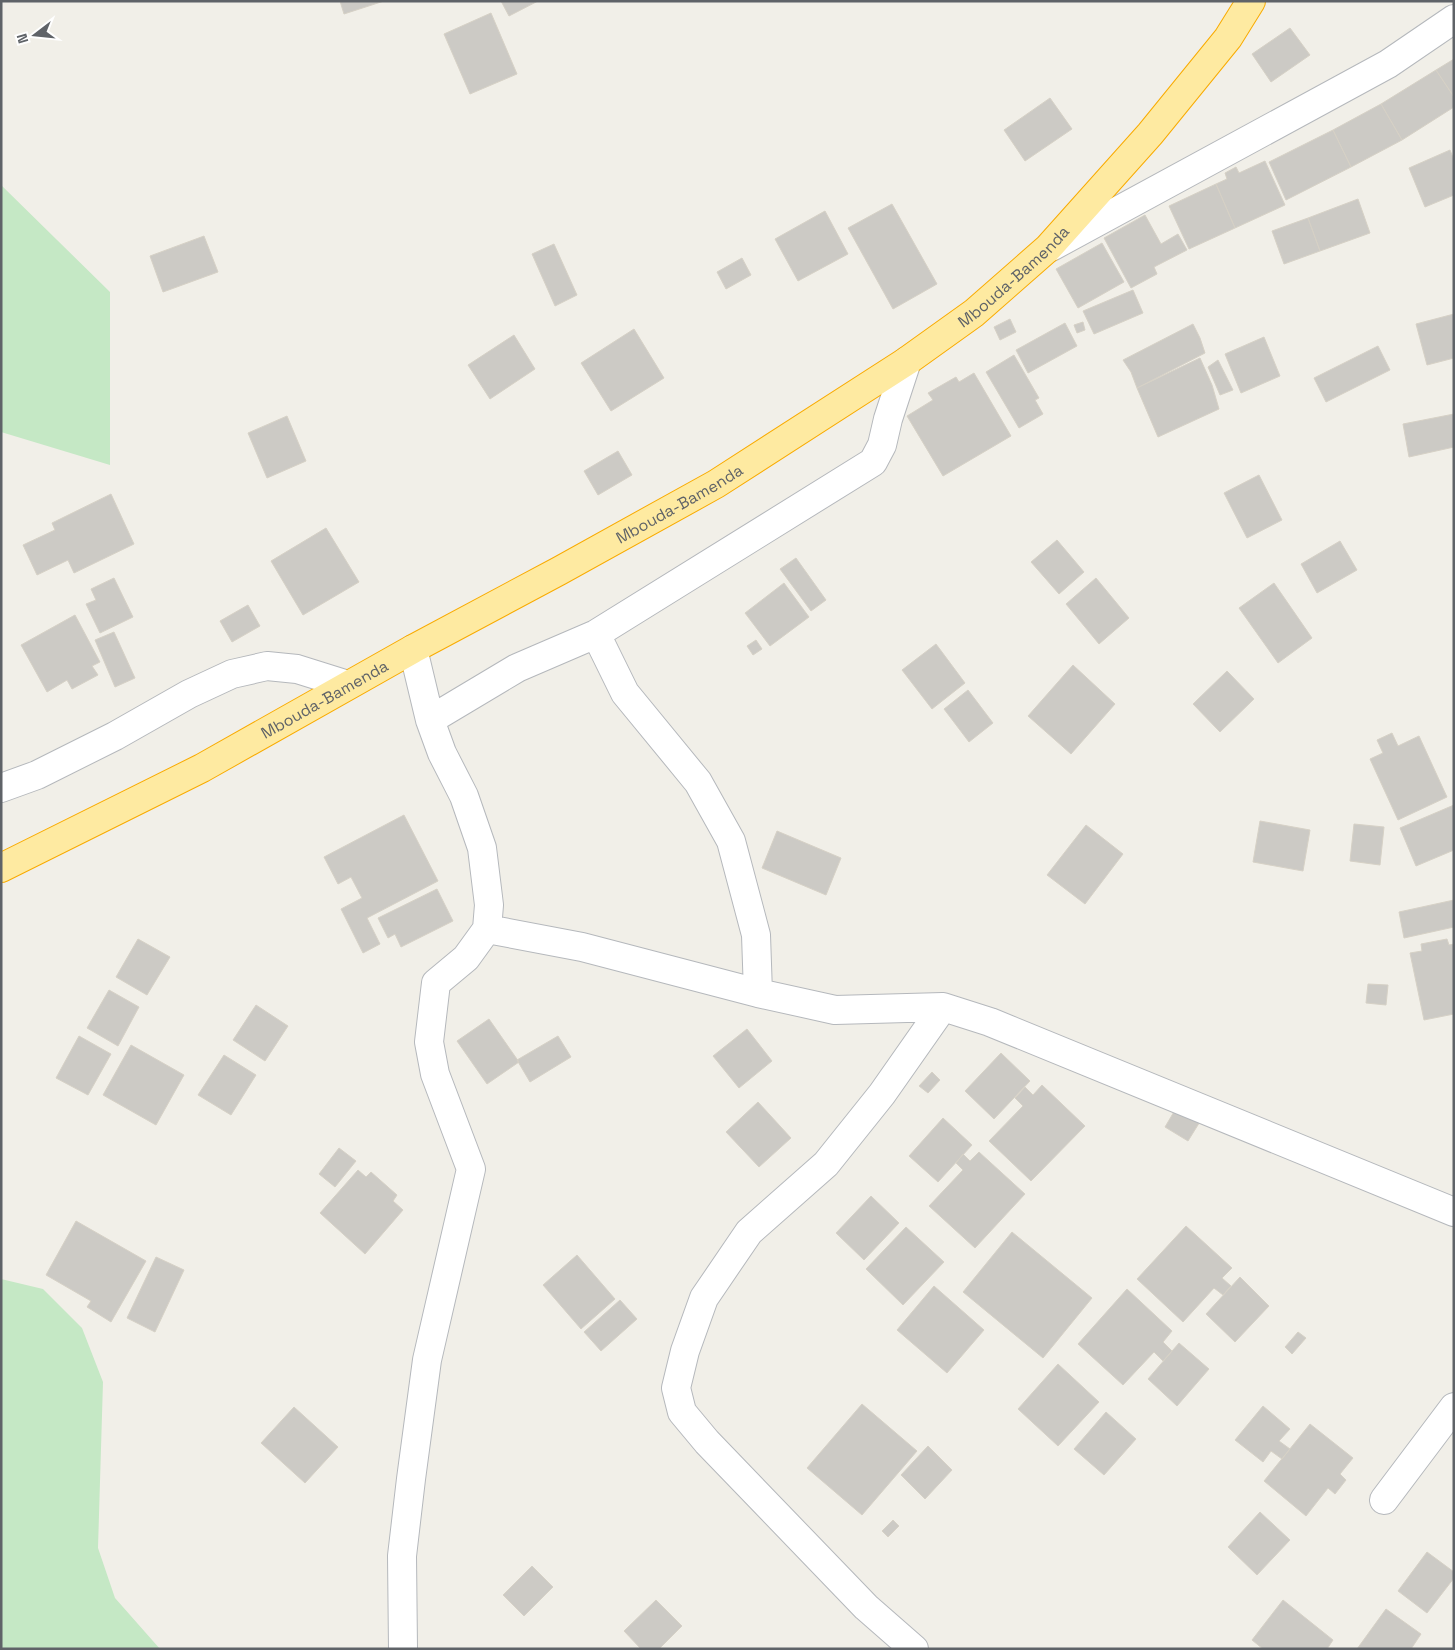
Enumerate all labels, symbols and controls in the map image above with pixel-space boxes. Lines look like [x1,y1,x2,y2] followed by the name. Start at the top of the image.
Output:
[10,10,60,60] north arrow
[13,32,32,46] text: N
[953,221,1074,332] street label: Mbouda-Bamenda
[612,459,747,548] street label: Mbouda-Bamenda
[257,655,392,743] street label: Mbouda-Bamenda

